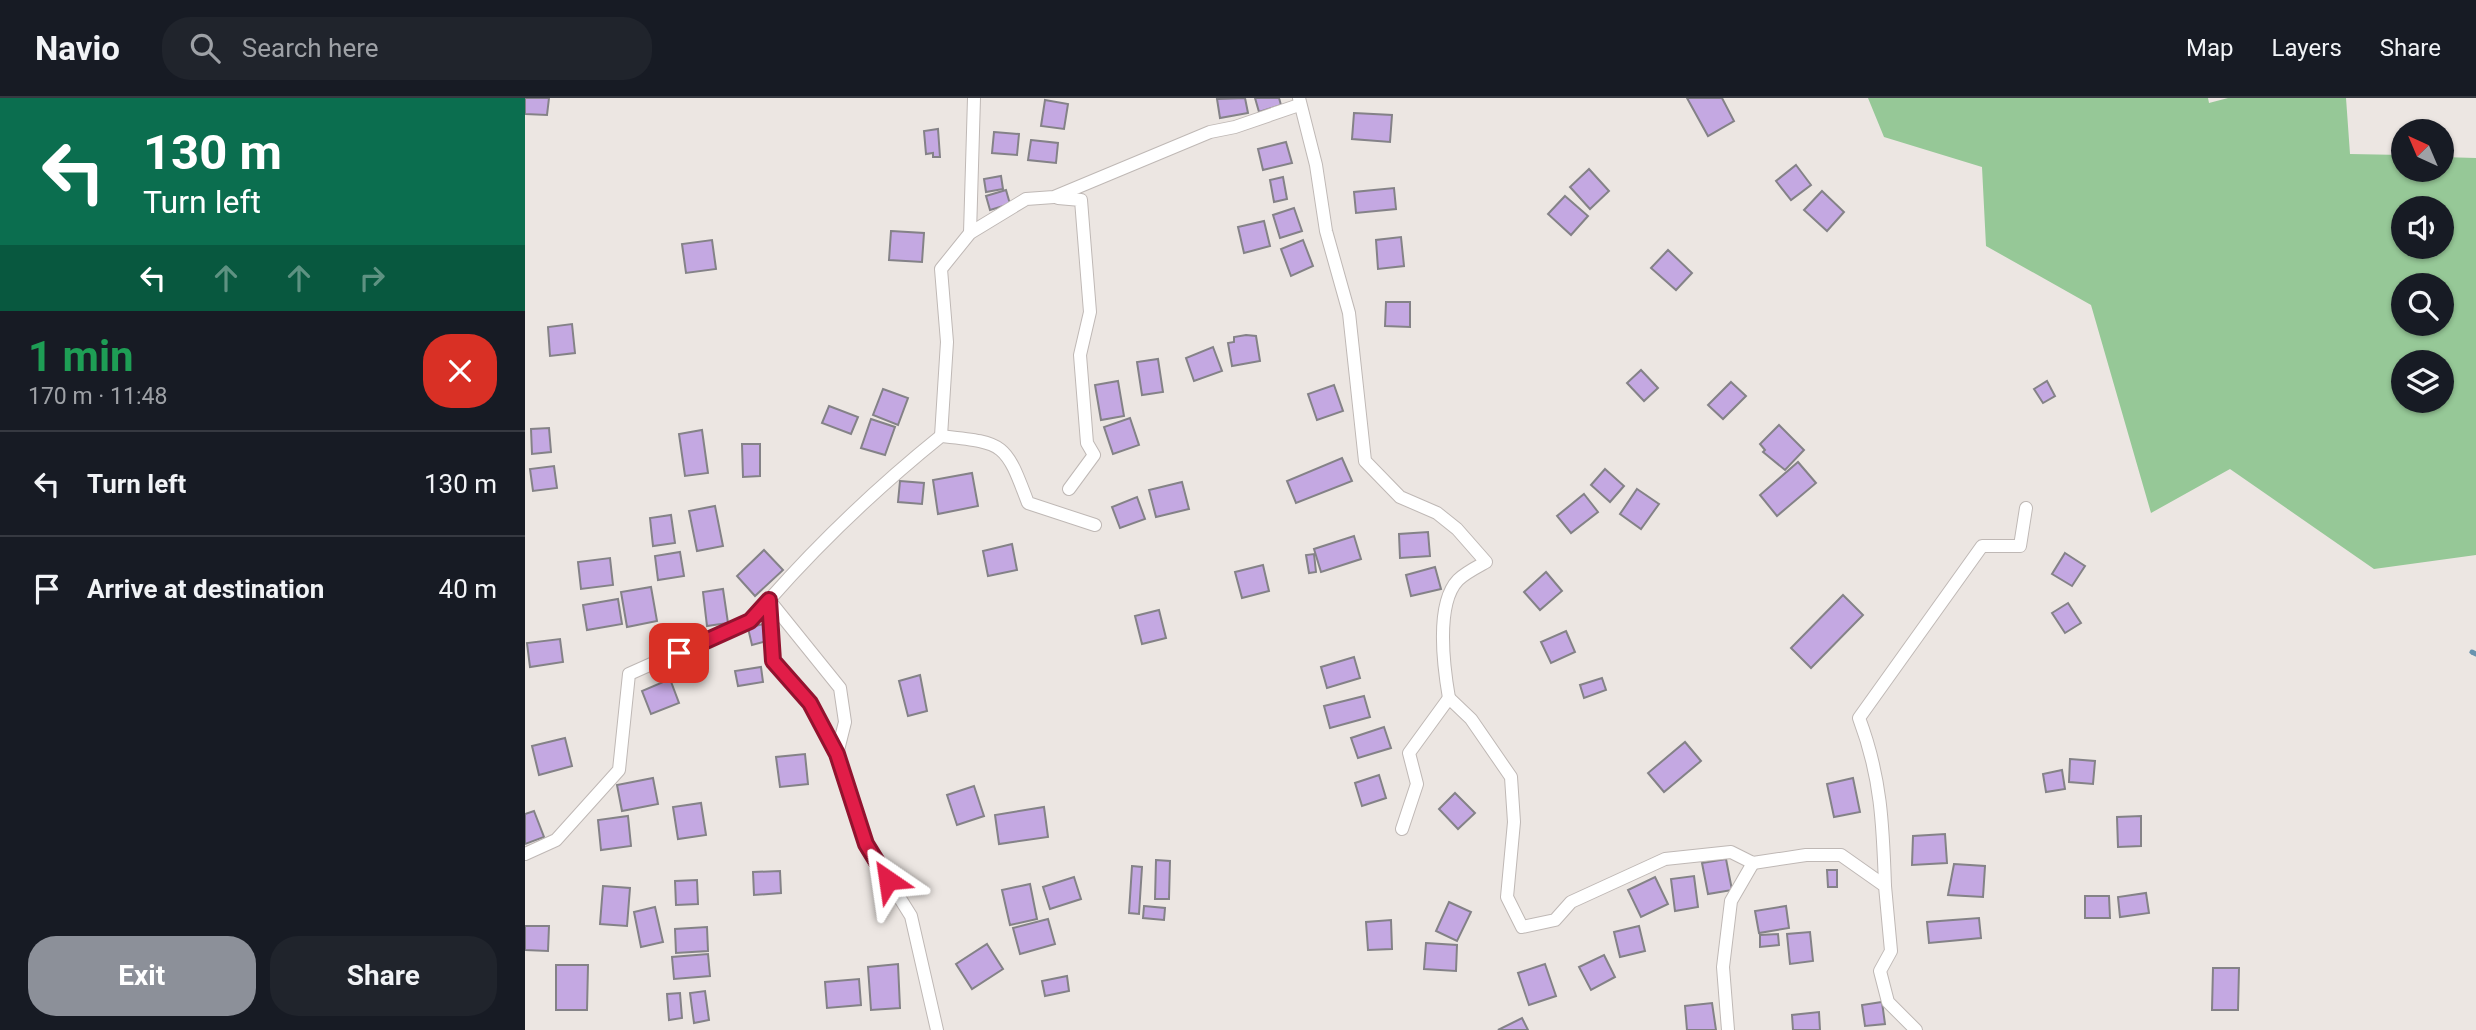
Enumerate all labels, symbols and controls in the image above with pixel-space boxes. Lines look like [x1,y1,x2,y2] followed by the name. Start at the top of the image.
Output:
[162,17,652,80] search box
[35,29,120,68] text: Navio
[186,29,224,67] icon: search
[242,33,379,63] text: Search here
[2186,34,2234,62] text: Map
[2272,34,2342,62] text: Layers
[2380,34,2441,62] text: Share
[2391,119,2453,182] north arrow
[2391,119,2454,413] map controls
[143,124,282,181] text: 130 m
[28,126,119,217] icon: left
[143,183,261,221] text: Turn left
[2391,196,2454,259] button: sound
[134,259,172,297] icon: left
[207,259,245,297] icon: ahead
[280,259,318,297] icon: ahead
[353,259,391,297] icon: right
[2391,273,2454,336] button: search
[28,332,134,381] text: 1 min
[423,334,497,408] button: close
[2391,350,2454,413] button: layers
[28,383,167,410] text: 170 m · 11:48
[28,465,66,503] icon: left
[87,469,186,499] text: Turn left
[424,469,497,499] text: 130 m
[28,570,66,608] icon: arrive
[87,574,324,604] text: Arrive at destination
[439,574,497,604] text: 40 m
[649,623,709,683] pin
[660,634,698,672] icon: arrive
[851,843,925,917] position arrow
[28,936,256,1016] button: Exit
[270,936,497,1016] button: Share

